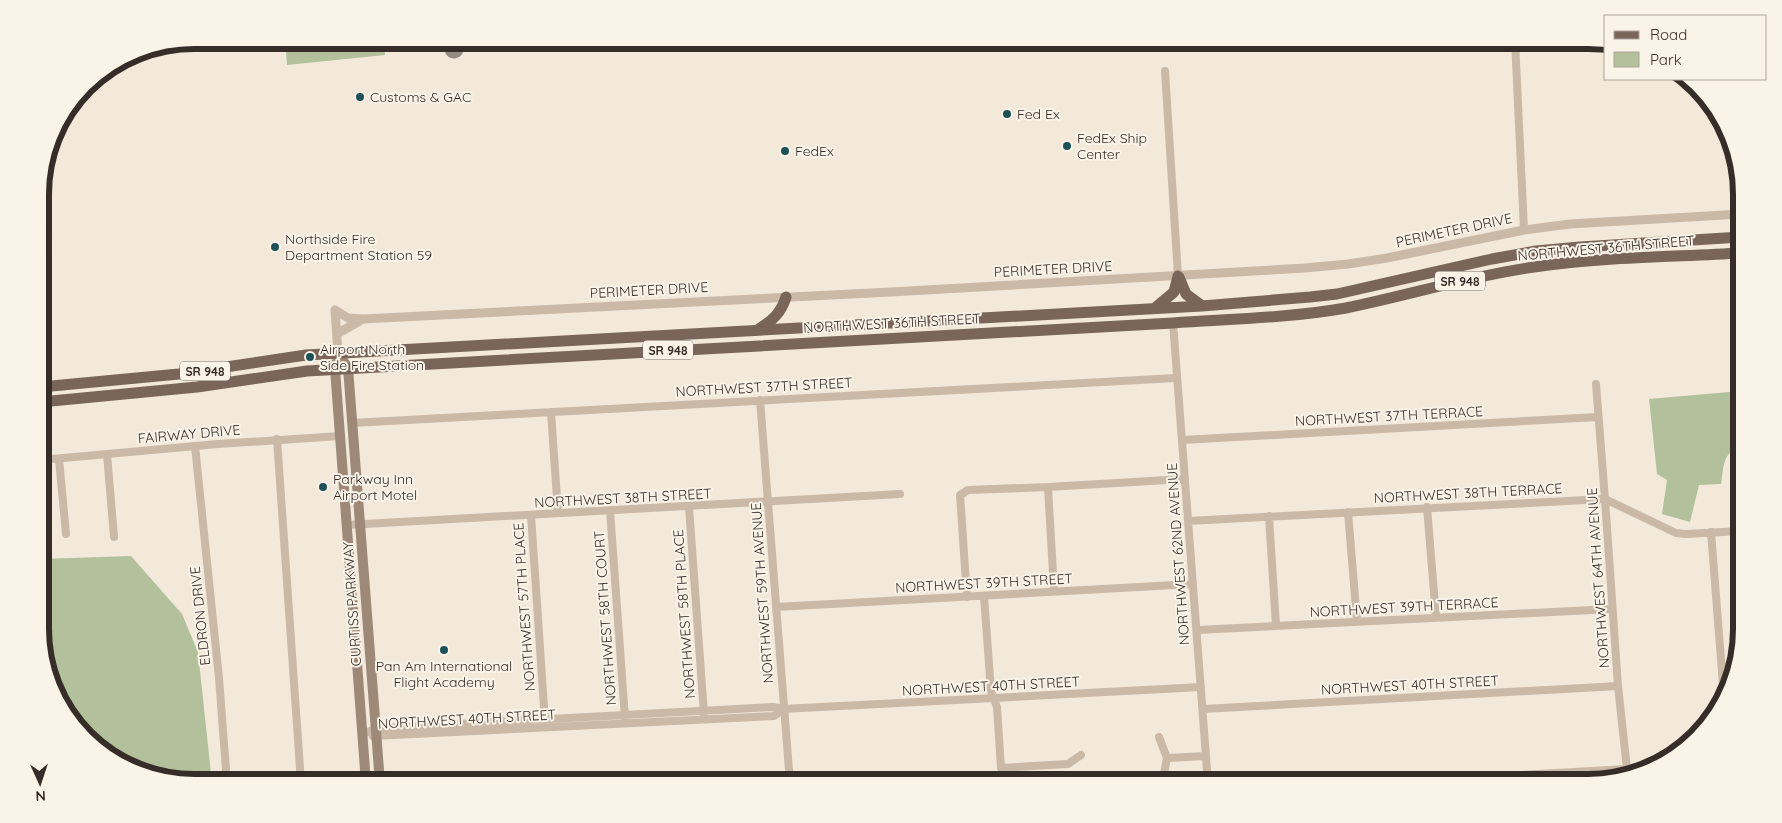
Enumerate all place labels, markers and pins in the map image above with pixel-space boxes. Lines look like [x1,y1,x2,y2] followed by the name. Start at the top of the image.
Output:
[370,88,471,106] place label: Customs & GAC
[354,91,366,103] marker: Customs & GAC
[1017,105,1060,123] place label: Fed Ex
[1001,108,1013,120] marker: Fed Ex
[1077,129,1147,163] place label: FedEx Ship Center
[1061,140,1073,152] marker: FedEx Ship Center
[795,142,834,160] place label: FedEx
[779,145,791,157] marker: FedEx
[285,230,432,264] place label: Northside Fire Department Station 59
[269,241,281,253] marker: Northside Fire Department Station 59
[320,340,424,374] place label: Airport North Side Fire Station
[304,351,316,363] marker: Airport North Side Fire Station
[333,470,417,504] place label: Parkway Inn Airport Motel
[317,481,329,493] marker: Parkway Inn Airport Motel
[438,644,450,656] marker: Pan Am International Flight Academy
[376,657,512,691] place label: Pan Am International Flight Academy

